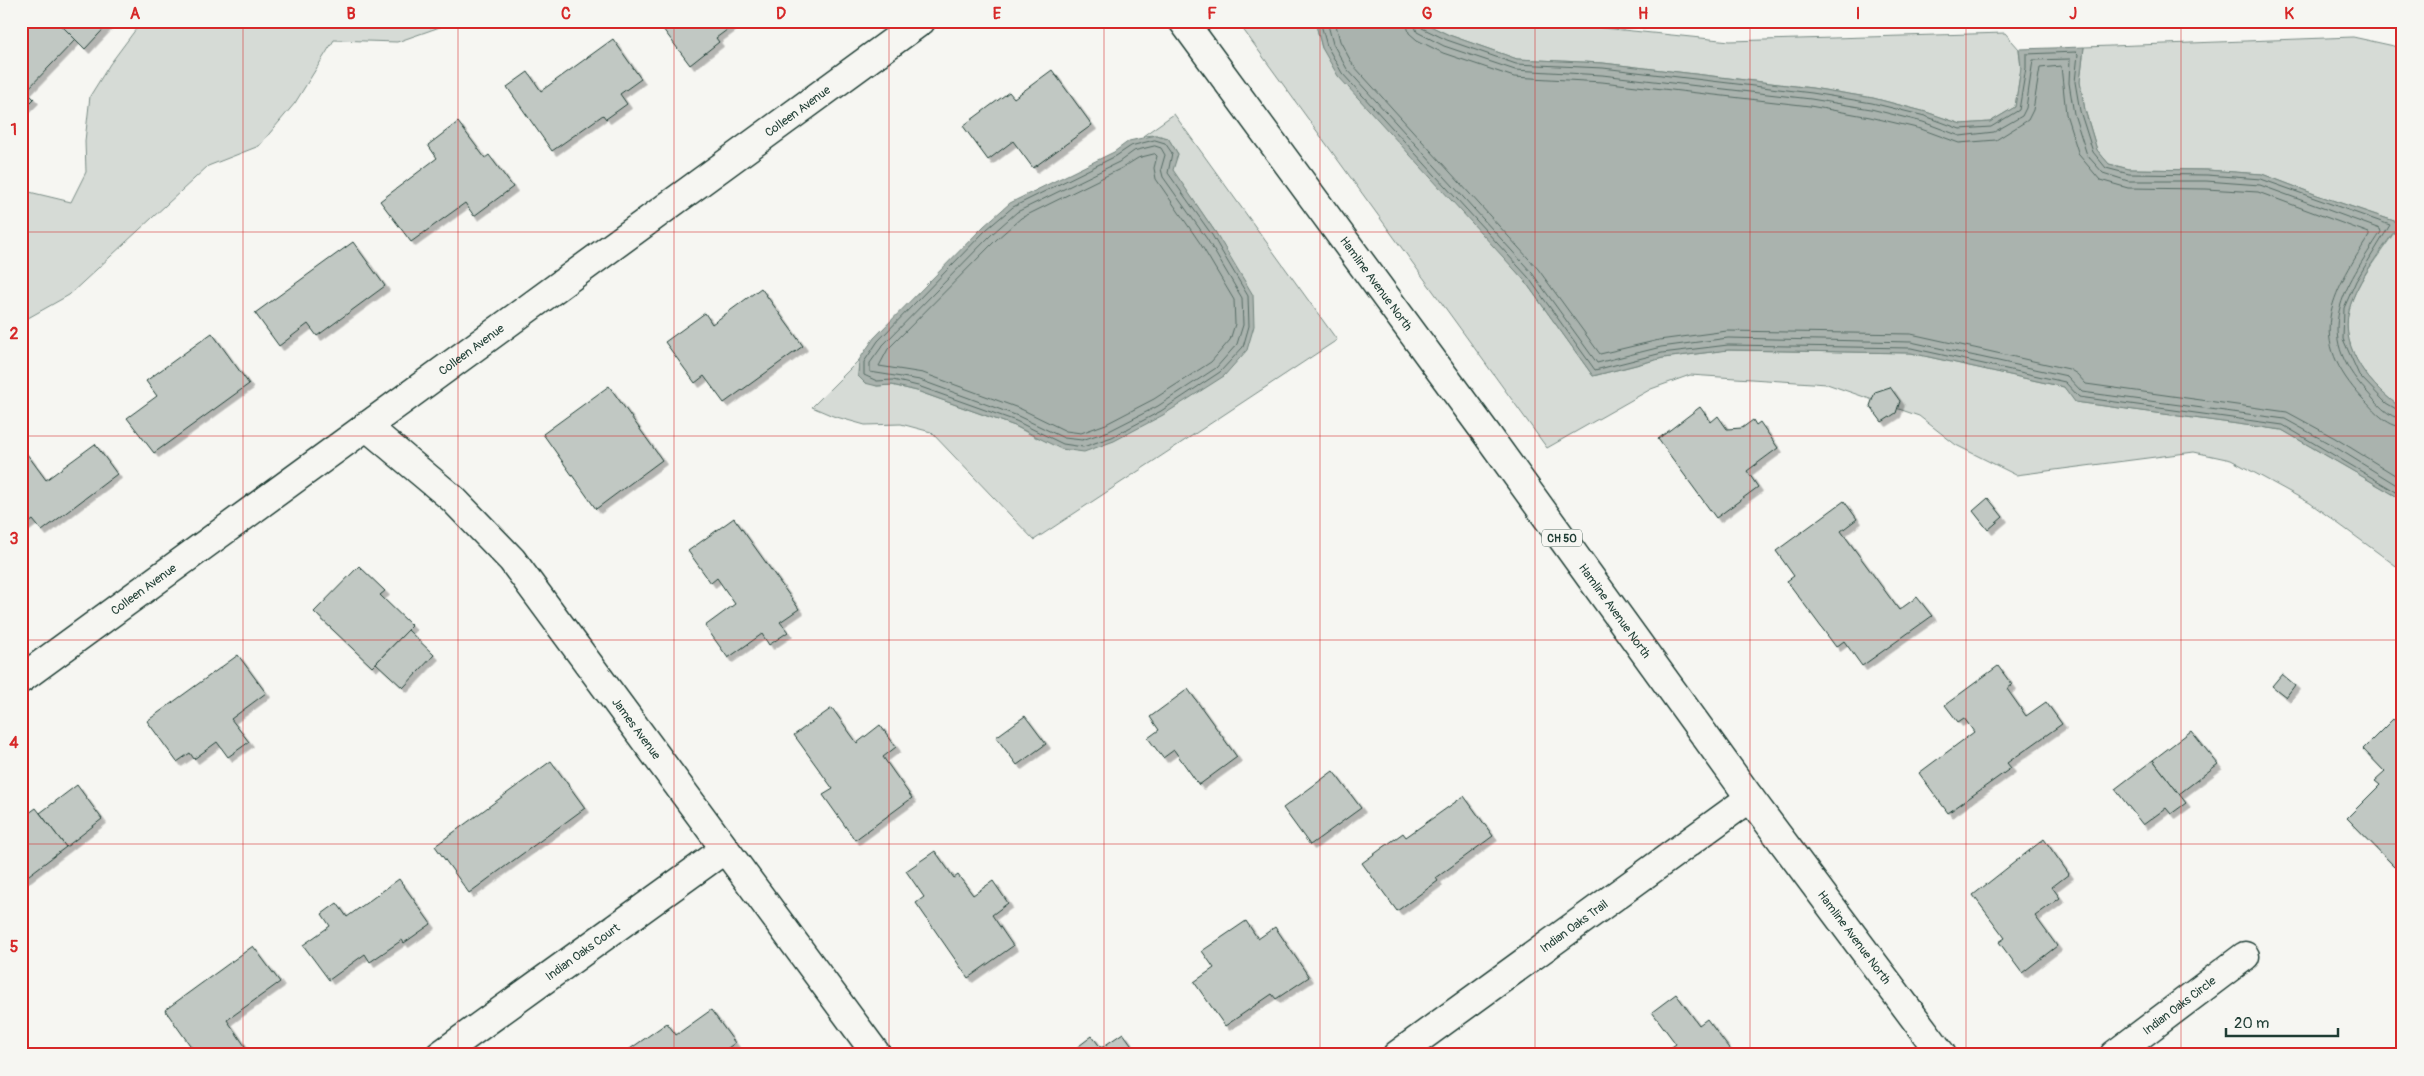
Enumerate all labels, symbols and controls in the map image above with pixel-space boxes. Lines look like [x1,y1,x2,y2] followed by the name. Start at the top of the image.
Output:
[130,4,141,24] text: A
[346,4,356,24] text: B
[561,4,571,24] text: C
[776,4,786,24] text: D
[993,4,1002,24] text: E
[1207,4,1217,24] text: F
[1422,4,1433,24] text: G
[1638,4,1648,24] text: H
[1856,4,1860,24] text: I
[2069,4,2077,24] text: J
[2284,4,2294,24] text: K
[762,82,833,140] street label: Colleen Avenue
[11,120,17,140] text: 1
[1337,234,1416,334] street label: Hamline Avenue North
[436,321,507,379] street label: Colleen Avenue
[10,324,19,344] text: 2
[10,529,19,549] text: 3
[1542,530,1582,546] road number: CH 50
[108,560,179,618] street label: Colleen Avenue
[1576,561,1654,661] street label: Hamline Avenue North
[609,695,664,762] street label: James Avenue
[9,733,19,753] text: 4
[1814,888,1894,988] street label: Hamline Avenue North
[1537,896,1611,956] street label: Indian Oaks Trail
[543,920,623,984] street label: Indian Oaks Court
[10,937,19,957] text: 5
[2140,973,2219,1038] street label: Indian Oaks Circle
[2226,1006,2339,1038] scale bar
[2234,1014,2269,1033] text: 20 m

